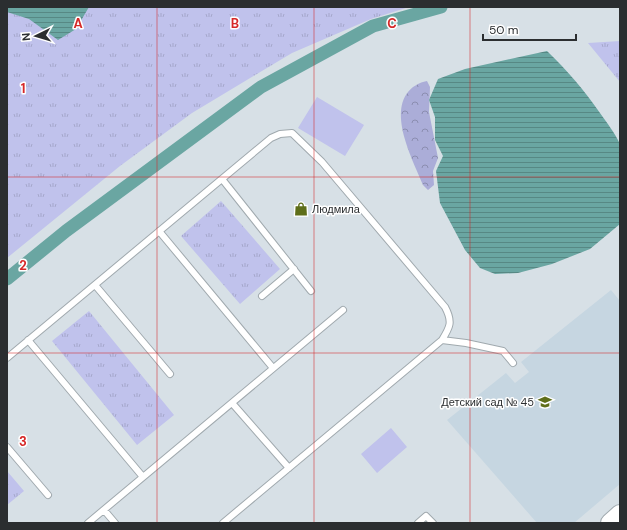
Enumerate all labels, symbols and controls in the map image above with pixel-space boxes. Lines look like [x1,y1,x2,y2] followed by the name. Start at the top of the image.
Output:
[73,15,83,32] text: A
[231,15,239,32] text: B
[387,15,397,32] text: C
[16,16,56,56] north arrow
[483,16,576,42] scale bar
[489,22,518,38] text: 50 m
[19,32,33,41] text: N
[21,80,25,97] text: 1
[293,201,309,217] shop icon: Людмила
[312,202,361,216] place label: Людмила
[19,257,27,274] text: 2
[537,394,553,410] school or university icon: Детский сад № 45
[441,395,534,409] place label: Детский сад № 45
[19,433,27,450] text: 3

